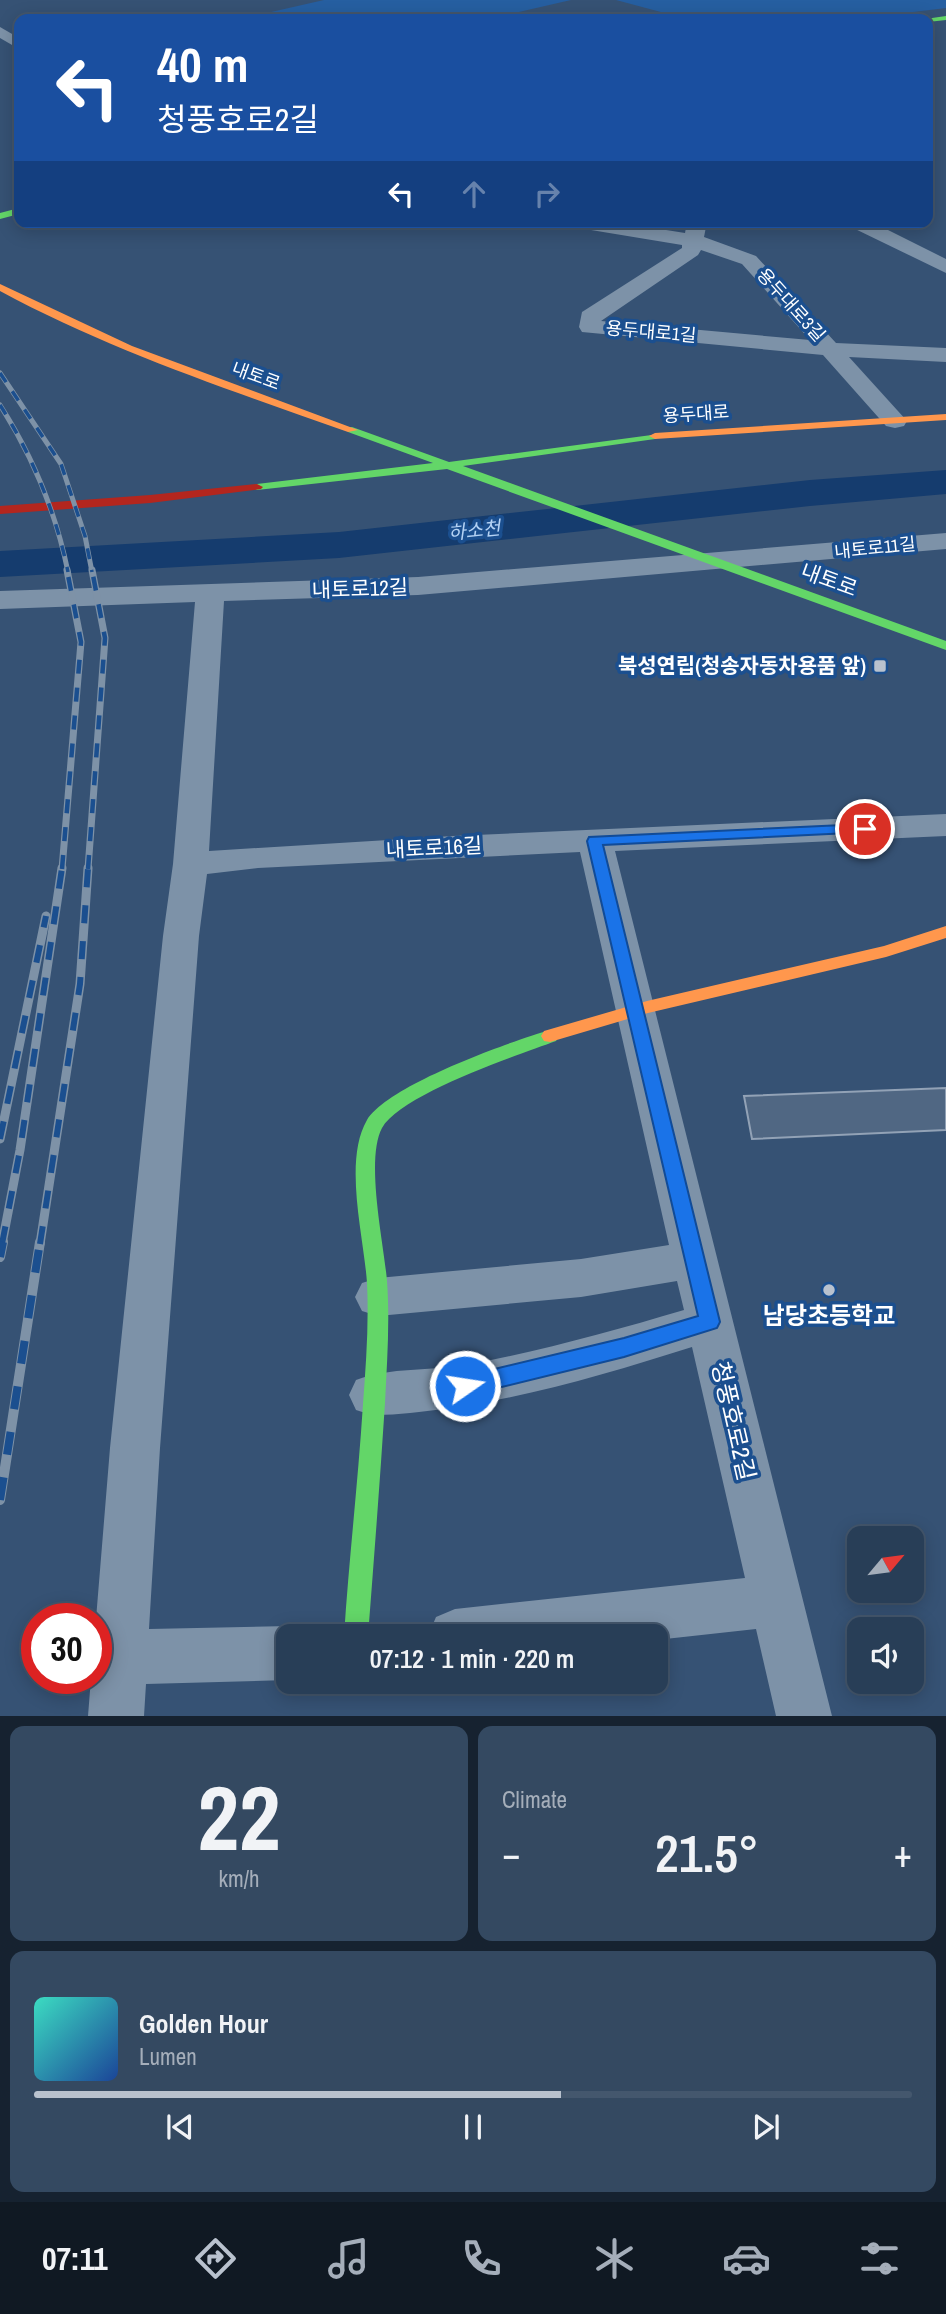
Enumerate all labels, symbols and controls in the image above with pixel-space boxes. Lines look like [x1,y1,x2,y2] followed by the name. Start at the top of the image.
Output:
[157,31,249,97] text: 40 m
[42,42,133,133] icon: left
[157,98,319,141] text: 청풍호로2길
[382,175,420,213] icon: left
[455,175,493,213] icon: ahead
[528,175,566,213] icon: right
[752,262,831,347] street label: 용두대로3길
[605,315,697,348] street label: 용두대로1길
[229,355,284,396] street label: 내토로
[662,399,730,428] street label: 용두대로
[447,514,503,546] water label: 하소천
[833,531,917,564] street label: 내토로11길
[797,556,861,603] street label: 내토로
[311,572,409,605] street label: 내토로12길
[618,651,866,680] place label: 북성연립(청송자동차용품 앞)
[872,658,888,674] marker: 북성연립(청송자동차용품 앞)
[835,799,895,859] pin
[846,810,884,848] icon: arrive
[385,830,483,865] street label: 내토로16길
[821,1282,837,1298] marker: 남당초등학교
[763,1299,895,1331] place label: 남당초등학교
[428,1349,502,1423] position arrow
[705,1358,763,1483] street label: 청풍호로2길
[847,1526,924,1603] north arrow
[847,1526,924,1694] map controls
[21,1603,112,1694] speed limit sign: 30
[847,1617,924,1694] button: sound
[370,1641,574,1676] text: 07:12 · 1 min · 220 m
[198,1756,281,1878] text: 22
[502,1784,567,1815] text: Climate
[655,1818,759,1888] text: 21.5°
[502,1828,520,1879] text: −
[894,1828,912,1879] text: +
[219,1863,259,1894] text: km/h
[139,2006,268,2041] text: Golden Hour
[139,2041,197,2072] text: Lumen
[161,2108,199,2146] icon: previous
[454,2108,492,2146] icon: pause
[747,2108,785,2146] icon: next
[191,2234,240,2283] icon: directions
[324,2234,373,2283] icon: music
[457,2234,506,2283] icon: phone
[590,2234,639,2283] icon: climate
[722,2234,771,2283] icon: car
[855,2234,904,2283] icon: filters
[42,2237,108,2280] text: 07:11

